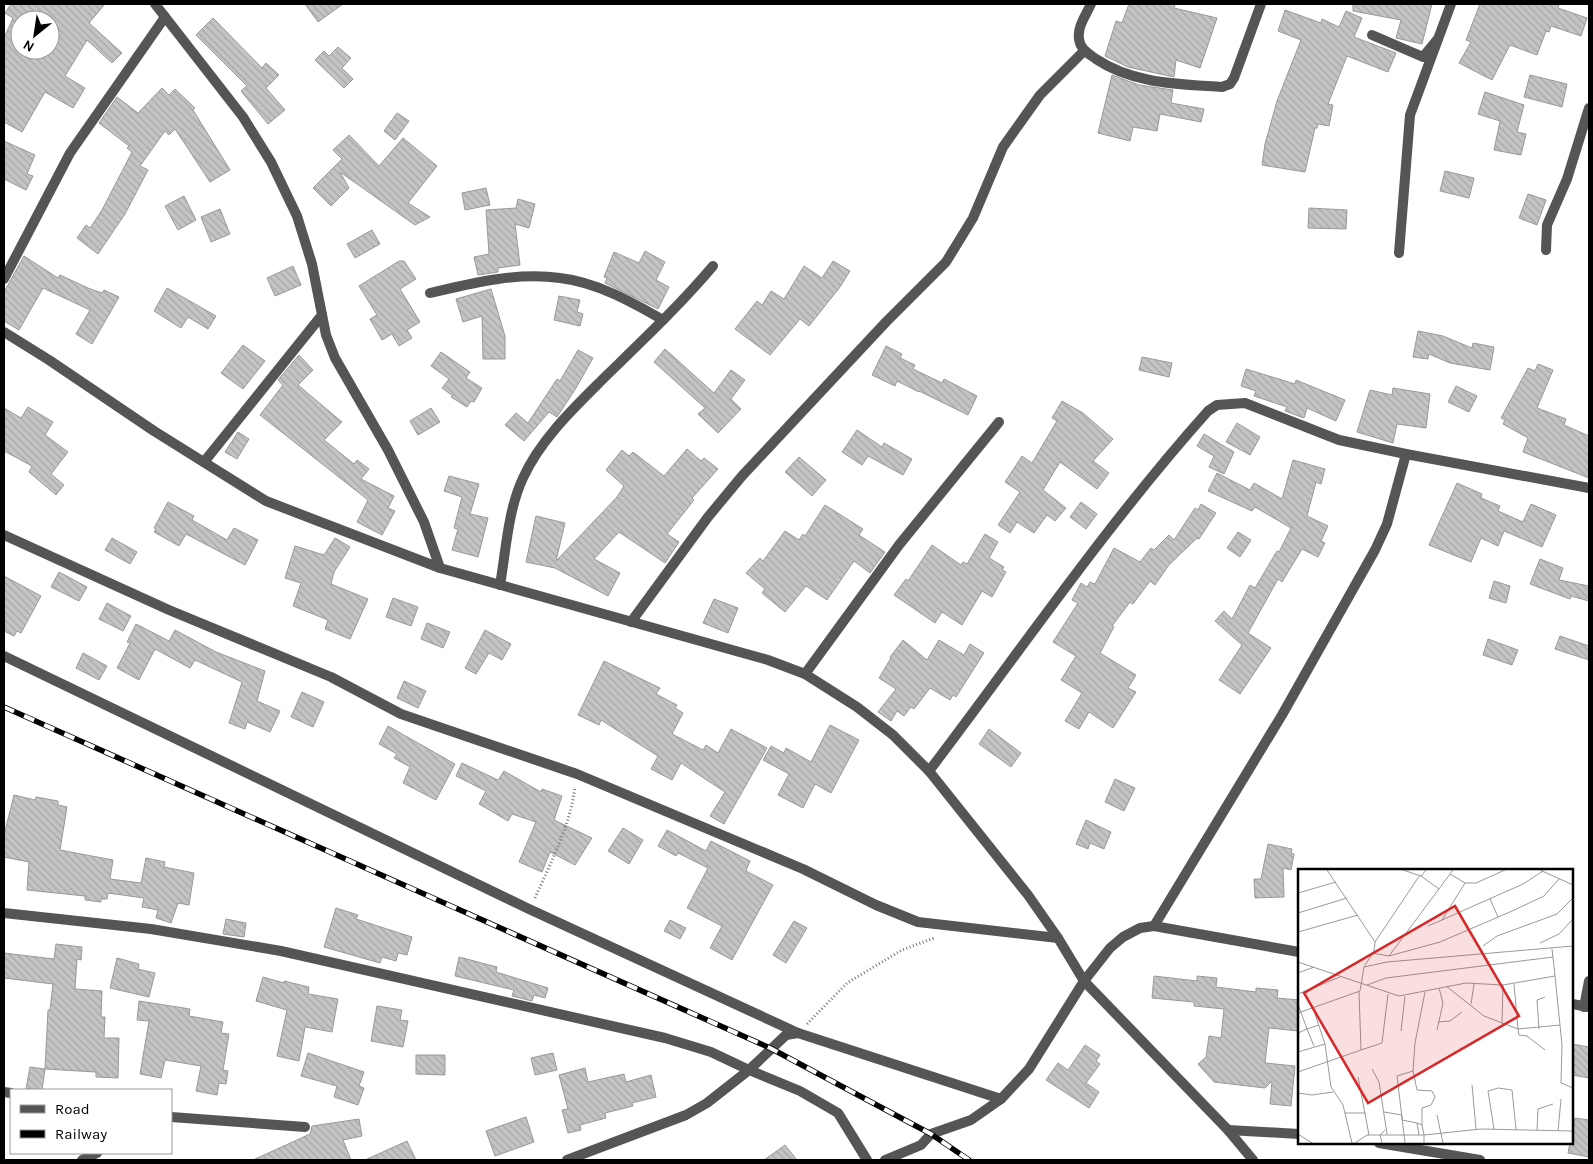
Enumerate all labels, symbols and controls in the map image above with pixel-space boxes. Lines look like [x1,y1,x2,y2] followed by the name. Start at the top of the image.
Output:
[10,10,60,60] north arrow
[20,36,37,56] text: N
[1298,869,1573,1144] inset map
[10,1089,172,1154] legend
[55,1100,90,1118] text: Road
[55,1125,107,1143] text: Railway

